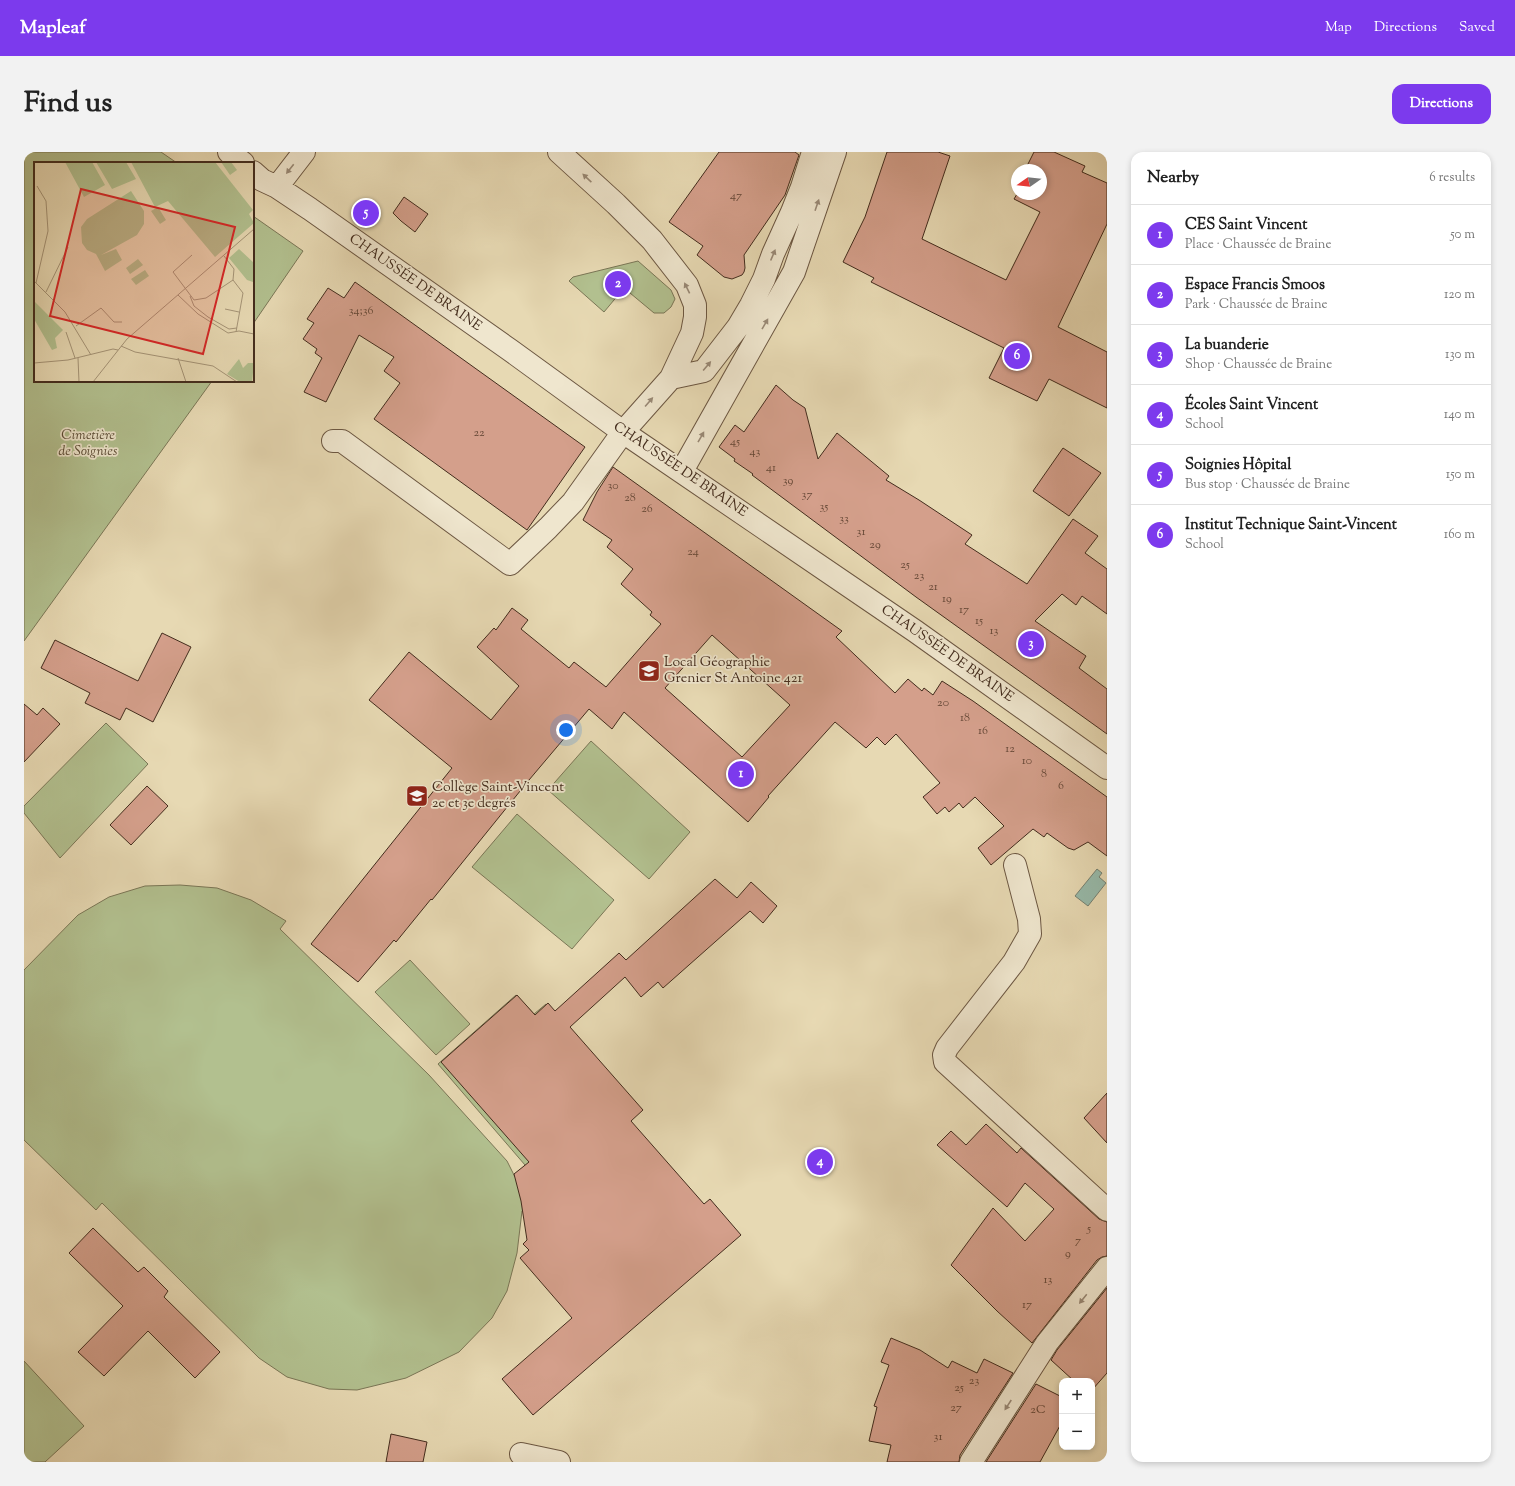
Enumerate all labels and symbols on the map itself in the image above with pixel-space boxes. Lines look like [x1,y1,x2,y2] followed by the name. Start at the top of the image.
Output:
[34,162,254,382] inset map
[286,164,295,175] one-way arrow
[1011,164,1047,200] north arrow
[583,174,592,183] one-way arrow
[730,187,742,205] house number: 47
[353,198,379,228] pin: 5
[814,199,820,211] one-way arrow
[345,230,486,337] street label: CHAUSSÉE DE BRAINE
[770,250,776,261] one-way arrow
[605,269,631,299] pin: 2
[684,282,690,293] one-way arrow
[349,302,373,320] house number: 34;36
[762,318,768,330] one-way arrow
[1004,341,1030,371] pin: 6
[703,361,712,372] one-way arrow
[644,397,653,407] one-way arrow
[609,418,751,523] street label: CHAUSSÉE DE BRAINE
[473,424,485,442] house number: 22
[59,426,118,462] park label: Cimetière de Soignies
[697,431,704,443] one-way arrow
[730,433,740,451] house number: 45
[750,443,761,461] house number: 43
[766,459,776,477] house number: 41
[783,472,793,490] house number: 39
[607,477,619,495] house number: 30
[802,486,812,504] house number: 37
[624,489,636,507] house number: 28
[820,498,828,516] house number: 35
[641,500,653,518] house number: 26
[839,510,849,528] house number: 33
[857,523,865,541] house number: 31
[869,536,881,554] house number: 29
[687,543,699,561] house number: 24
[900,556,910,574] house number: 25
[914,567,924,585] house number: 23
[928,578,938,596] house number: 21
[942,590,952,608] house number: 19
[877,601,1018,708] street label: CHAUSSÉE DE BRAINE
[959,601,969,619] house number: 17
[975,612,983,630] house number: 15
[990,622,999,640] house number: 13
[1018,629,1044,659] pin: 3
[664,653,802,689] place label: Local Géographie Grenier St Antoine 421
[636,658,662,684] school or university icon: Local Géographie Grenier St Antoine 421
[937,694,949,712] house number: 20
[960,709,970,727] house number: 18
[556,720,576,740] your location
[978,722,988,740] house number: 16
[1005,740,1015,758] house number: 12
[1022,752,1032,770] house number: 10
[728,759,754,789] pin: 1
[1041,765,1047,783] house number: 8
[1058,777,1064,795] house number: 6
[432,778,564,814] place label: Collège Saint-Vincent 2e et 3e degrés
[404,783,430,809] school or university icon: Collège Saint-Vincent 2e et 3e degrés
[807,1147,833,1177] pin: 4
[1086,1220,1091,1238] house number: 5
[1075,1232,1081,1250] house number: 7
[1065,1245,1071,1263] house number: 9
[1044,1271,1053,1289] house number: 13
[1078,1293,1087,1304] one-way arrow
[1022,1296,1032,1314] house number: 17
[969,1372,979,1390] house number: 23
[954,1379,964,1397] house number: 25
[950,1399,962,1417] house number: 27
[1004,1399,1011,1411] one-way arrow
[1030,1401,1046,1419] house number: 2C
[934,1428,942,1446] house number: 31

